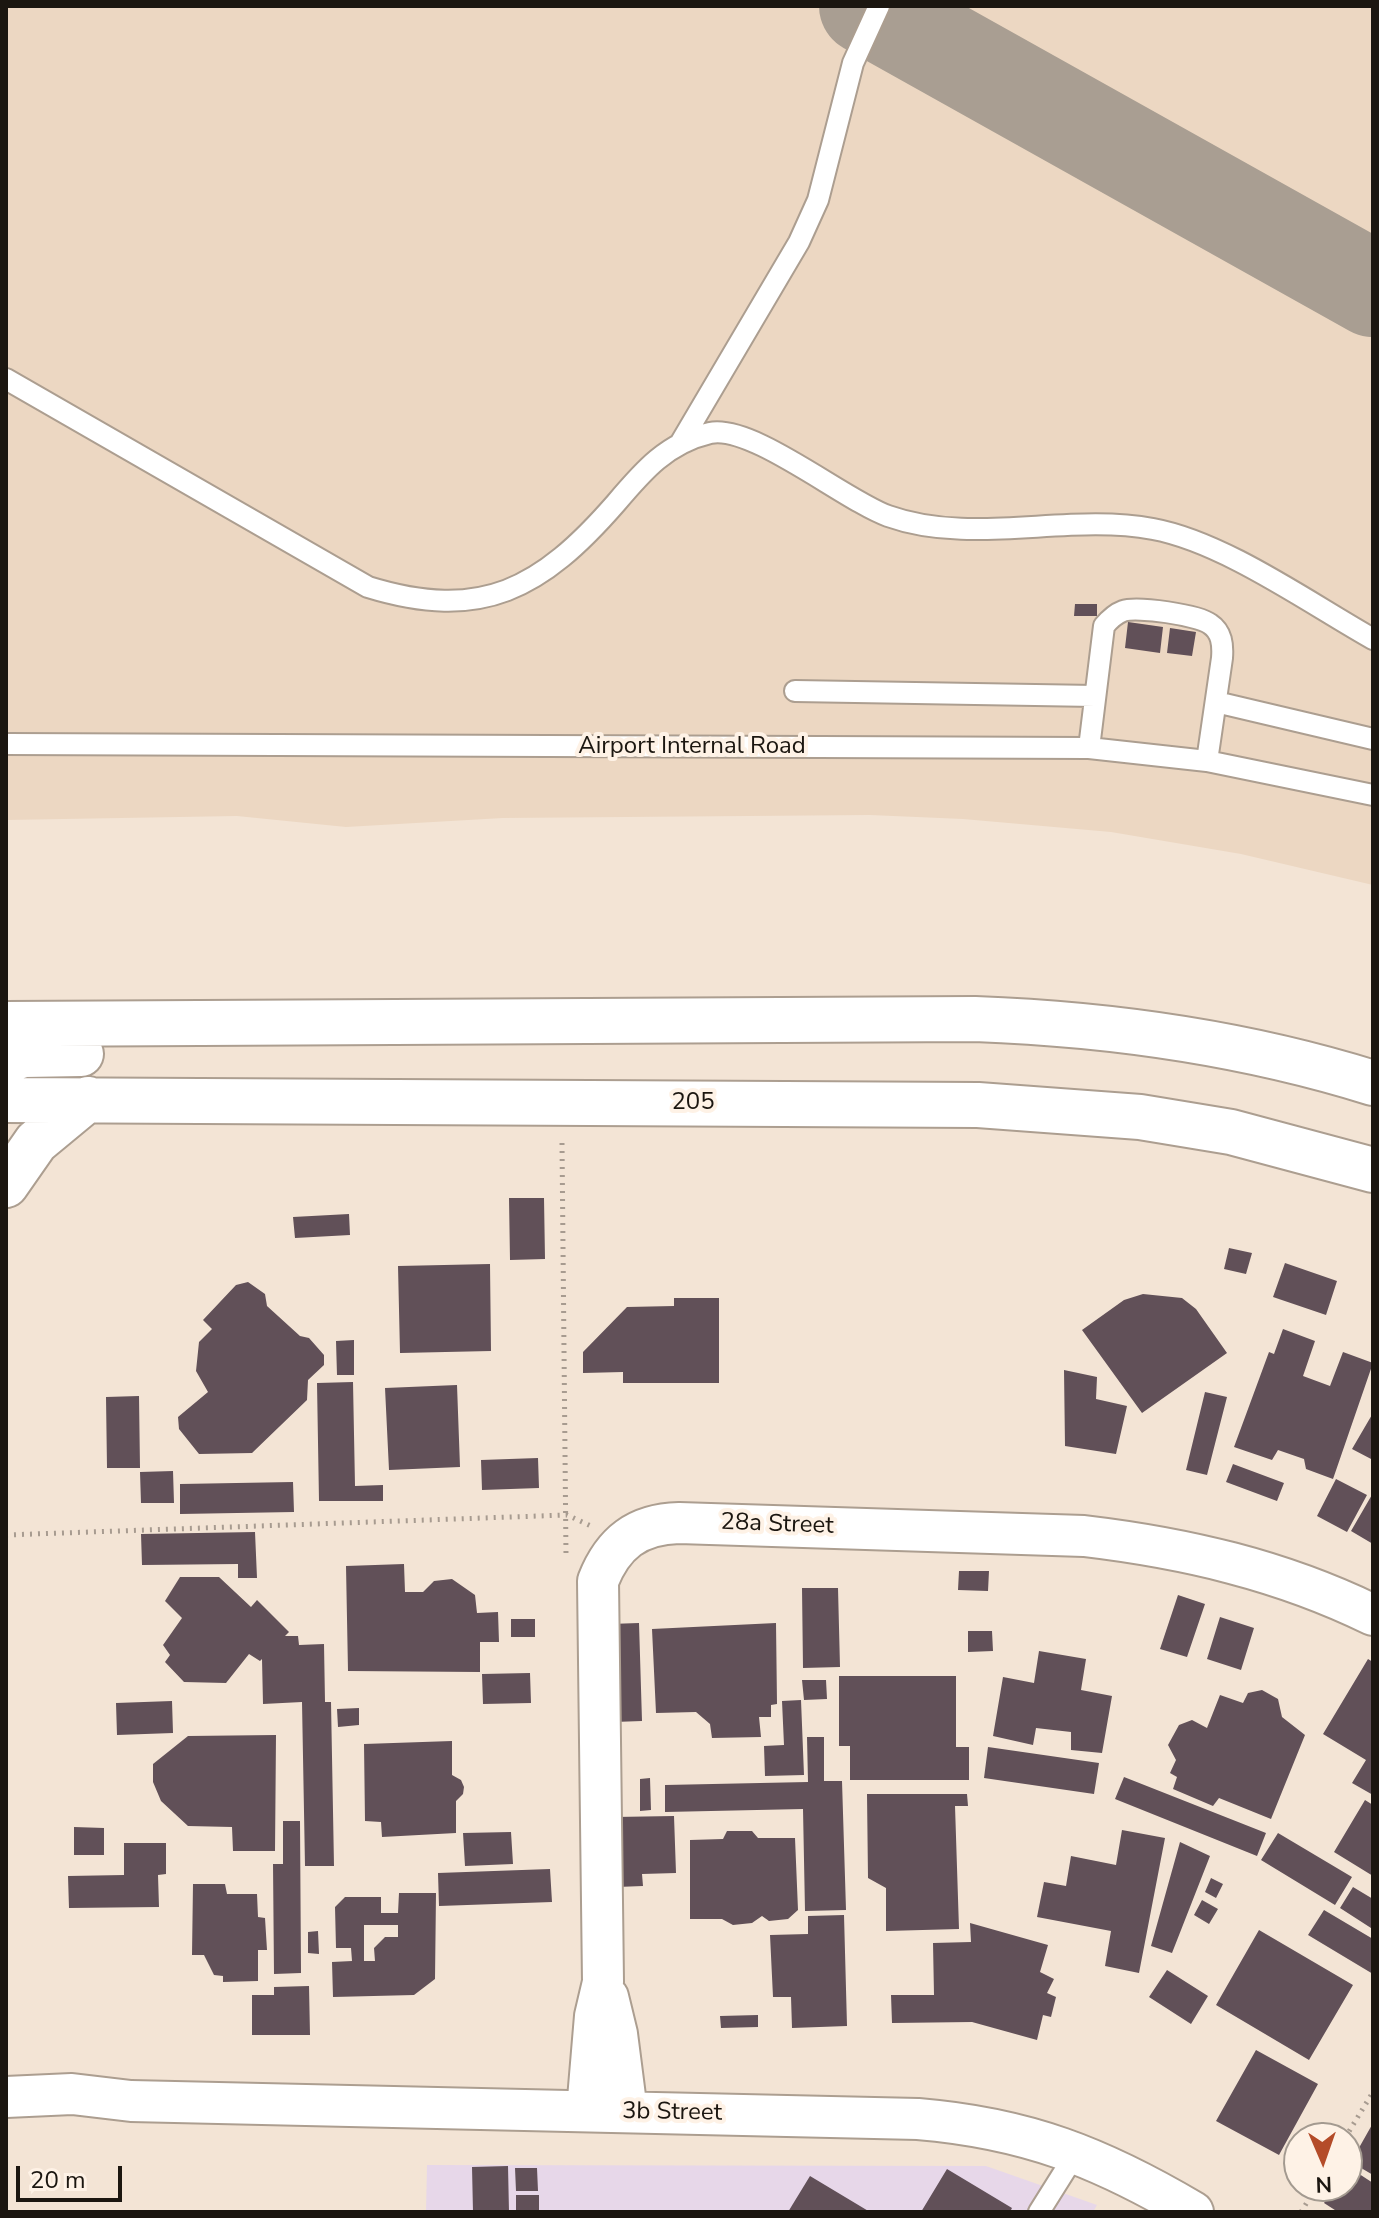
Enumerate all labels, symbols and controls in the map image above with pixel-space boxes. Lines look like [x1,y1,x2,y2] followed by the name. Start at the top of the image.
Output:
[578,733,806,761] street label: Airport Internal Road
[671,1089,715,1117] street label: 205
[720,1509,834,1541] street label: 28a Street
[622,2098,722,2128] street label: 3b Street
[1283,2122,1363,2202] north arrow
[20,2150,126,2200] scale bar
[30,2164,86,2196] text: 20 m
[1315,2169,1333,2199] text: N

